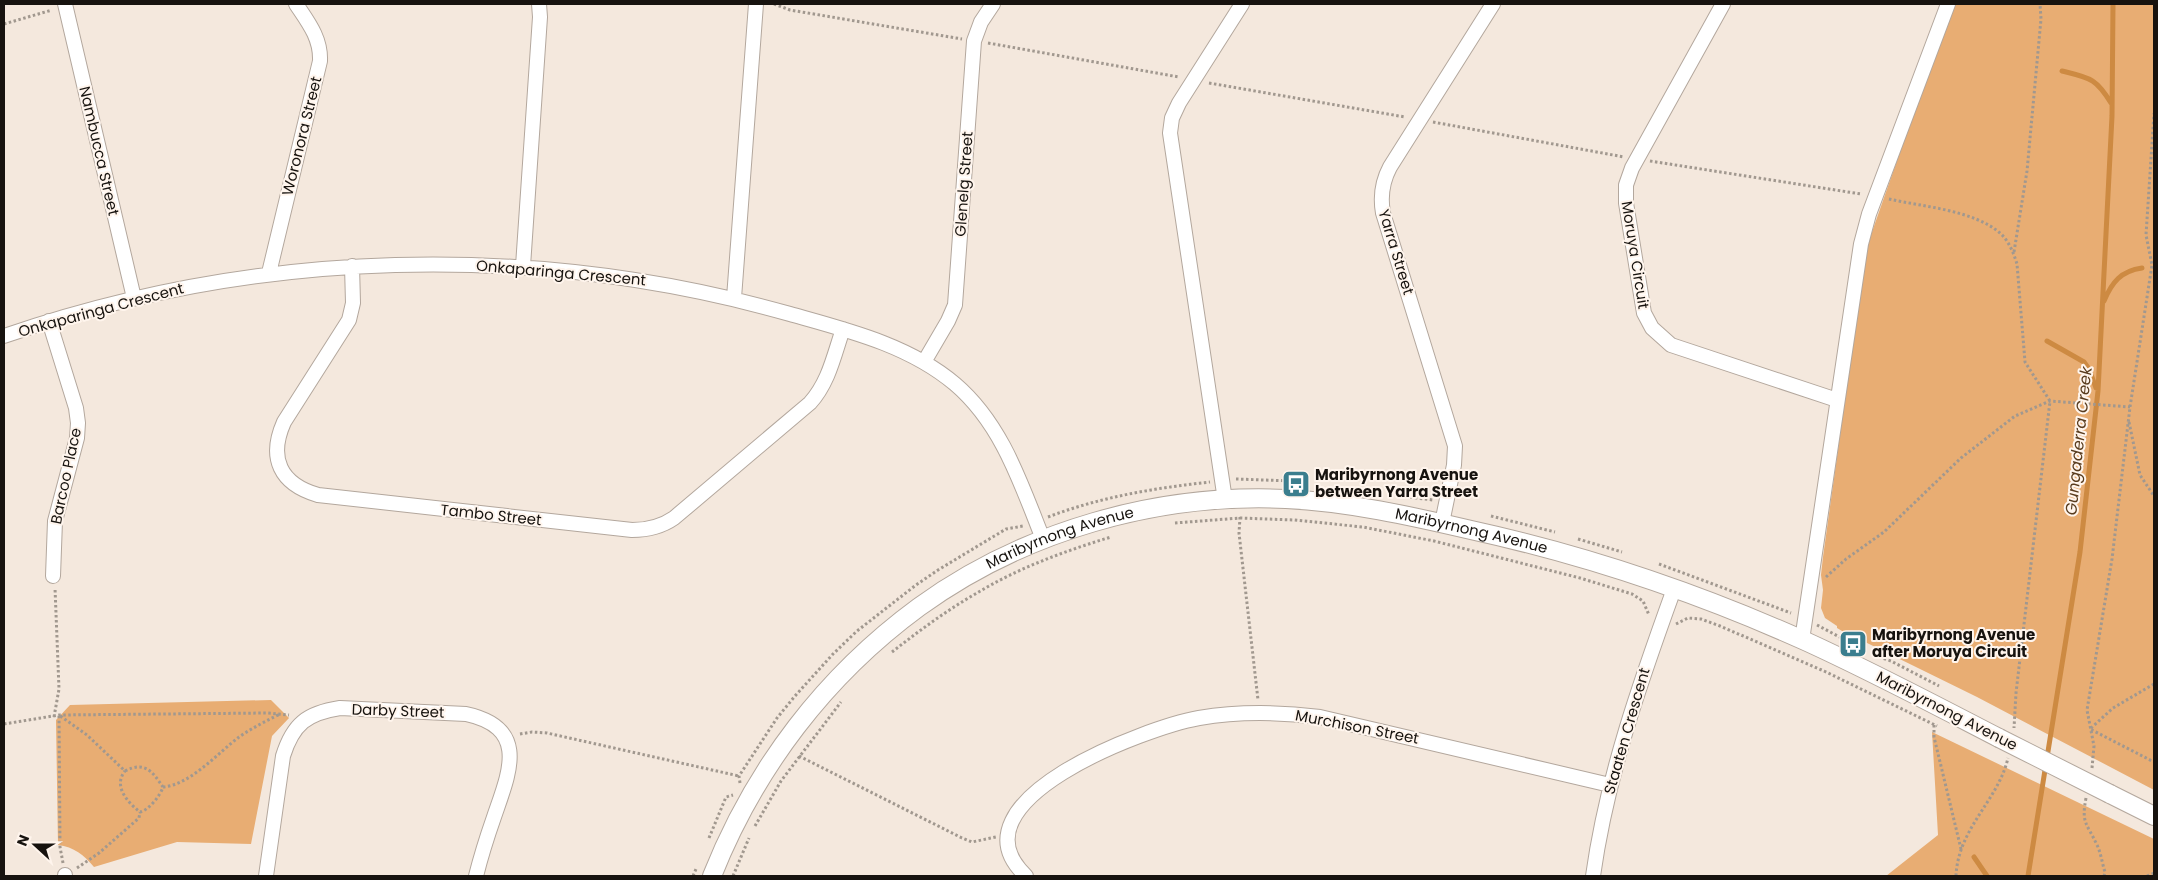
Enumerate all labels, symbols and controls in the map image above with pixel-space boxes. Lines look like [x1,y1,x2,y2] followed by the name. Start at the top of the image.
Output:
[277,74,326,198] street label: Woronora Street
[74,84,125,218] street label: Nambucca Street
[949,131,978,237] street label: Glenelg Street
[1617,199,1654,310] street label: Moruya Circuit
[1374,207,1419,297] street label: Yarra Street
[475,255,647,290] street label: Onkaparinga Crescent
[16,277,186,342] street label: Onkaparinga Crescent
[2059,365,2098,516] water label: Gungaderra Creek
[45,426,86,526] street label: Barcoo Place
[1315,464,1478,502] place label: Maribyrnong Avenue between Yarra Street
[1281,469,1311,499] bus stop icon: Maribyrnong Avenue between Yarra Street
[440,499,543,530] street label: Tambo Street
[982,501,1136,574] street label: Maribyrnong Avenue
[1393,503,1550,558] street label: Maribyrnong Avenue
[1872,624,2035,662] place label: Maribyrnong Avenue after Moruya Circuit
[1838,629,1868,659] bus stop icon: Maribyrnong Avenue after Moruya Circuit
[1598,665,1655,797] street label: Staaten Crescent
[1873,666,2021,755] street label: Maribyrnong Avenue
[351,698,445,723] street label: Darby Street
[1294,704,1421,749] street label: Murchison Street
[10,820,60,870] north arrow
[12,832,34,849] text: N

